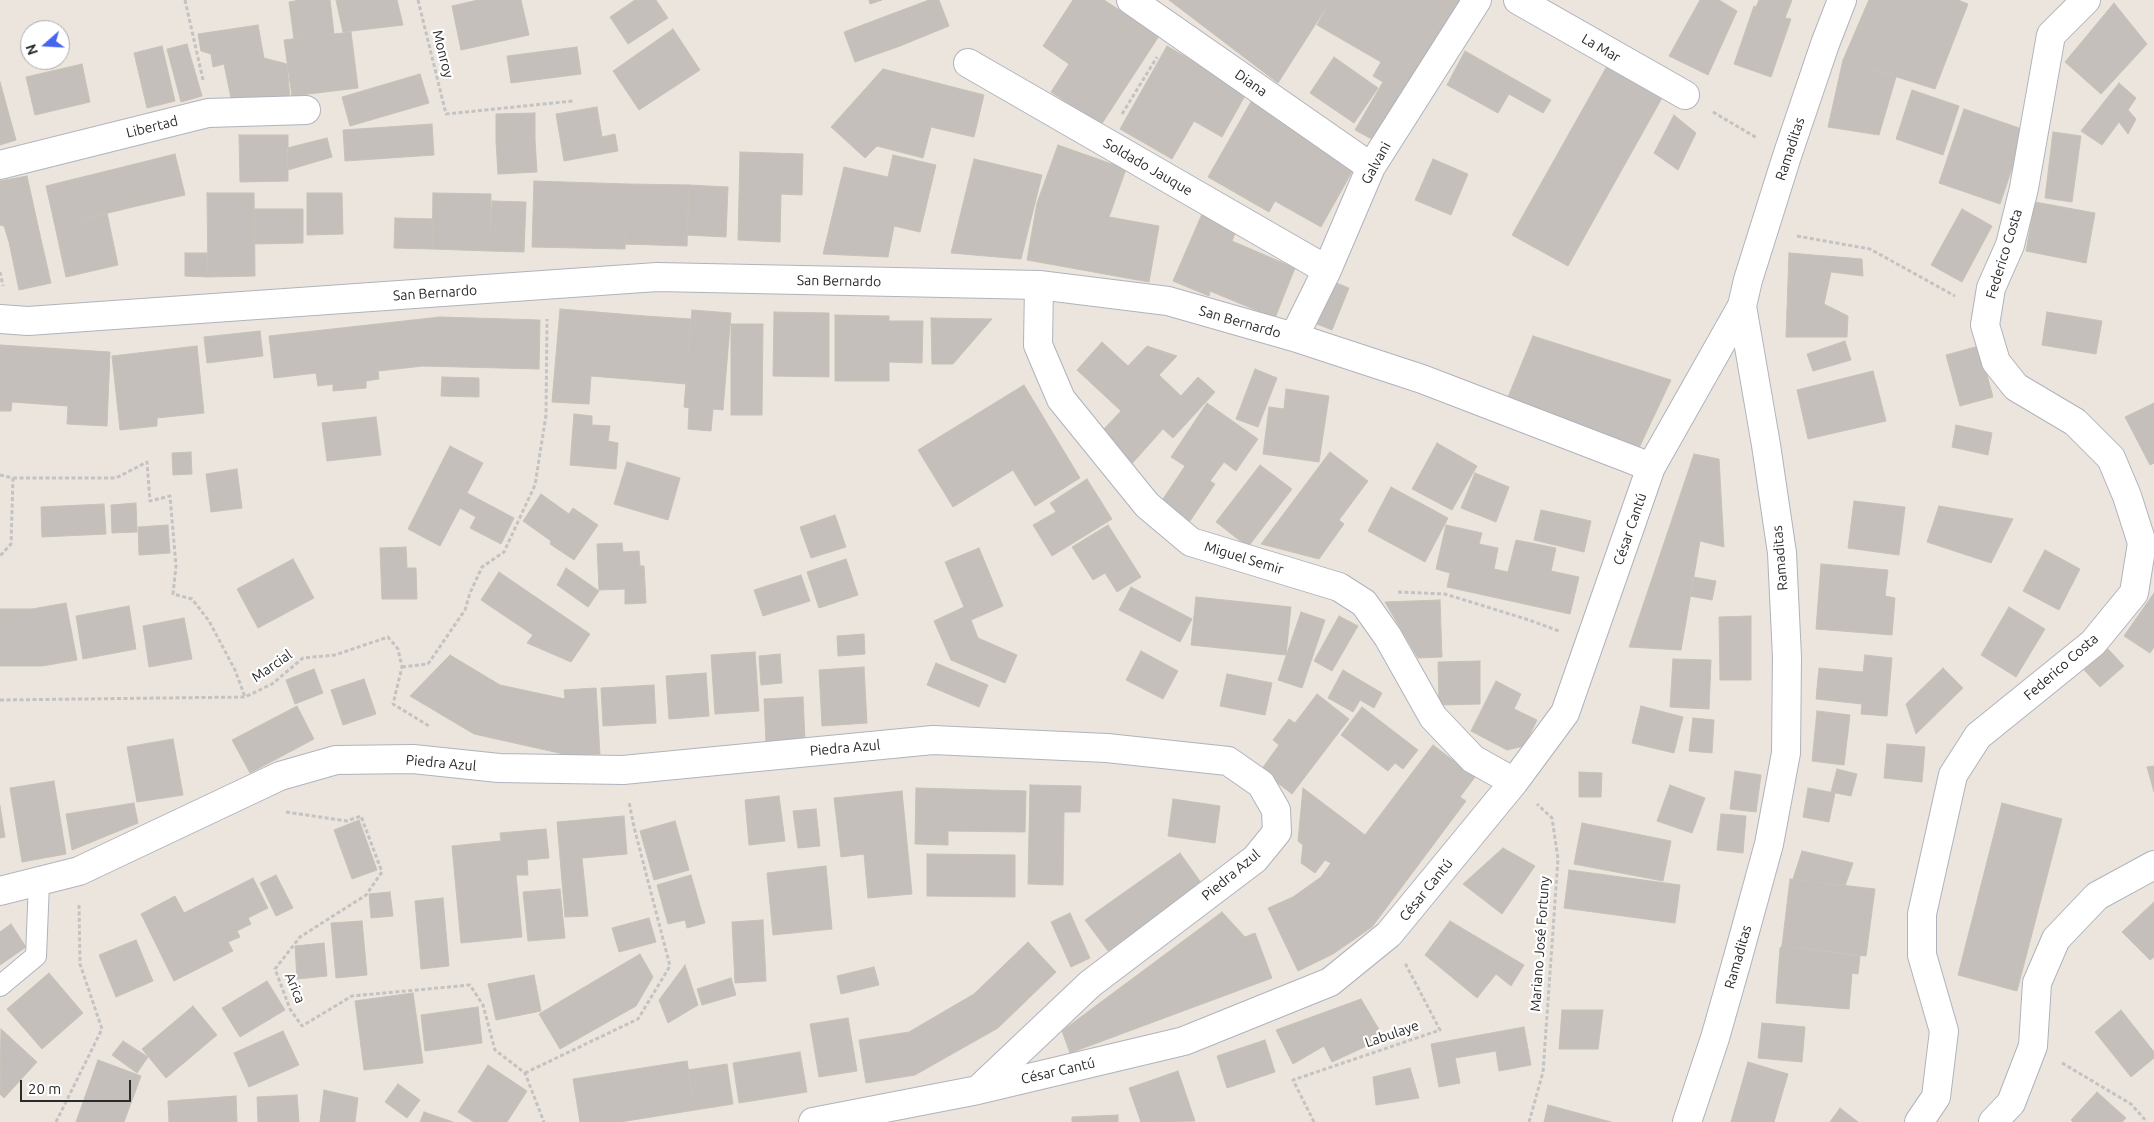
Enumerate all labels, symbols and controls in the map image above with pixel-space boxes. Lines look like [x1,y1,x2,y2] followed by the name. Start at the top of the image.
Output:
[20,20,70,70] north arrow
[429,28,457,80] street label: Monroy
[1579,30,1623,66] street label: La Mar
[22,42,41,57] text: N
[1232,66,1270,100] street label: Diana
[124,112,180,142] street label: Libertad
[1772,115,1808,183] street label: Ramaditas
[1100,135,1196,199] street label: Soldado Jauque
[1358,139,1394,187] street label: Galvani
[1982,207,2026,301] street label: Federico Costa
[797,272,881,290] street label: San Bernardo
[392,282,478,304] street label: San Bernardo
[1197,302,1283,342] street label: San Bernardo
[1610,491,1650,567] street label: César Cantú
[1769,525,1791,591] street label: Ramaditas
[1202,538,1286,578] street label: Miguel Semir
[2020,630,2102,704] street label: Federico Costa
[249,646,295,686] street label: Marcial
[809,737,881,759] street label: Piedra Azul
[405,752,477,774] street label: Piedra Azul
[1198,846,1264,904] street label: Piedra Azul
[1396,855,1456,925] street label: César Cantú
[1527,876,1553,1012] street label: Mariano José Fortuny
[1721,923,1755,991] street label: Ramaditas
[281,970,309,1006] street label: Arica
[1363,1017,1421,1051] street label: Labulaye
[1019,1054,1097,1088] street label: César Cantú
[22,1070,134,1102] scale bar
[28,1080,61,1097] text: 20 m

